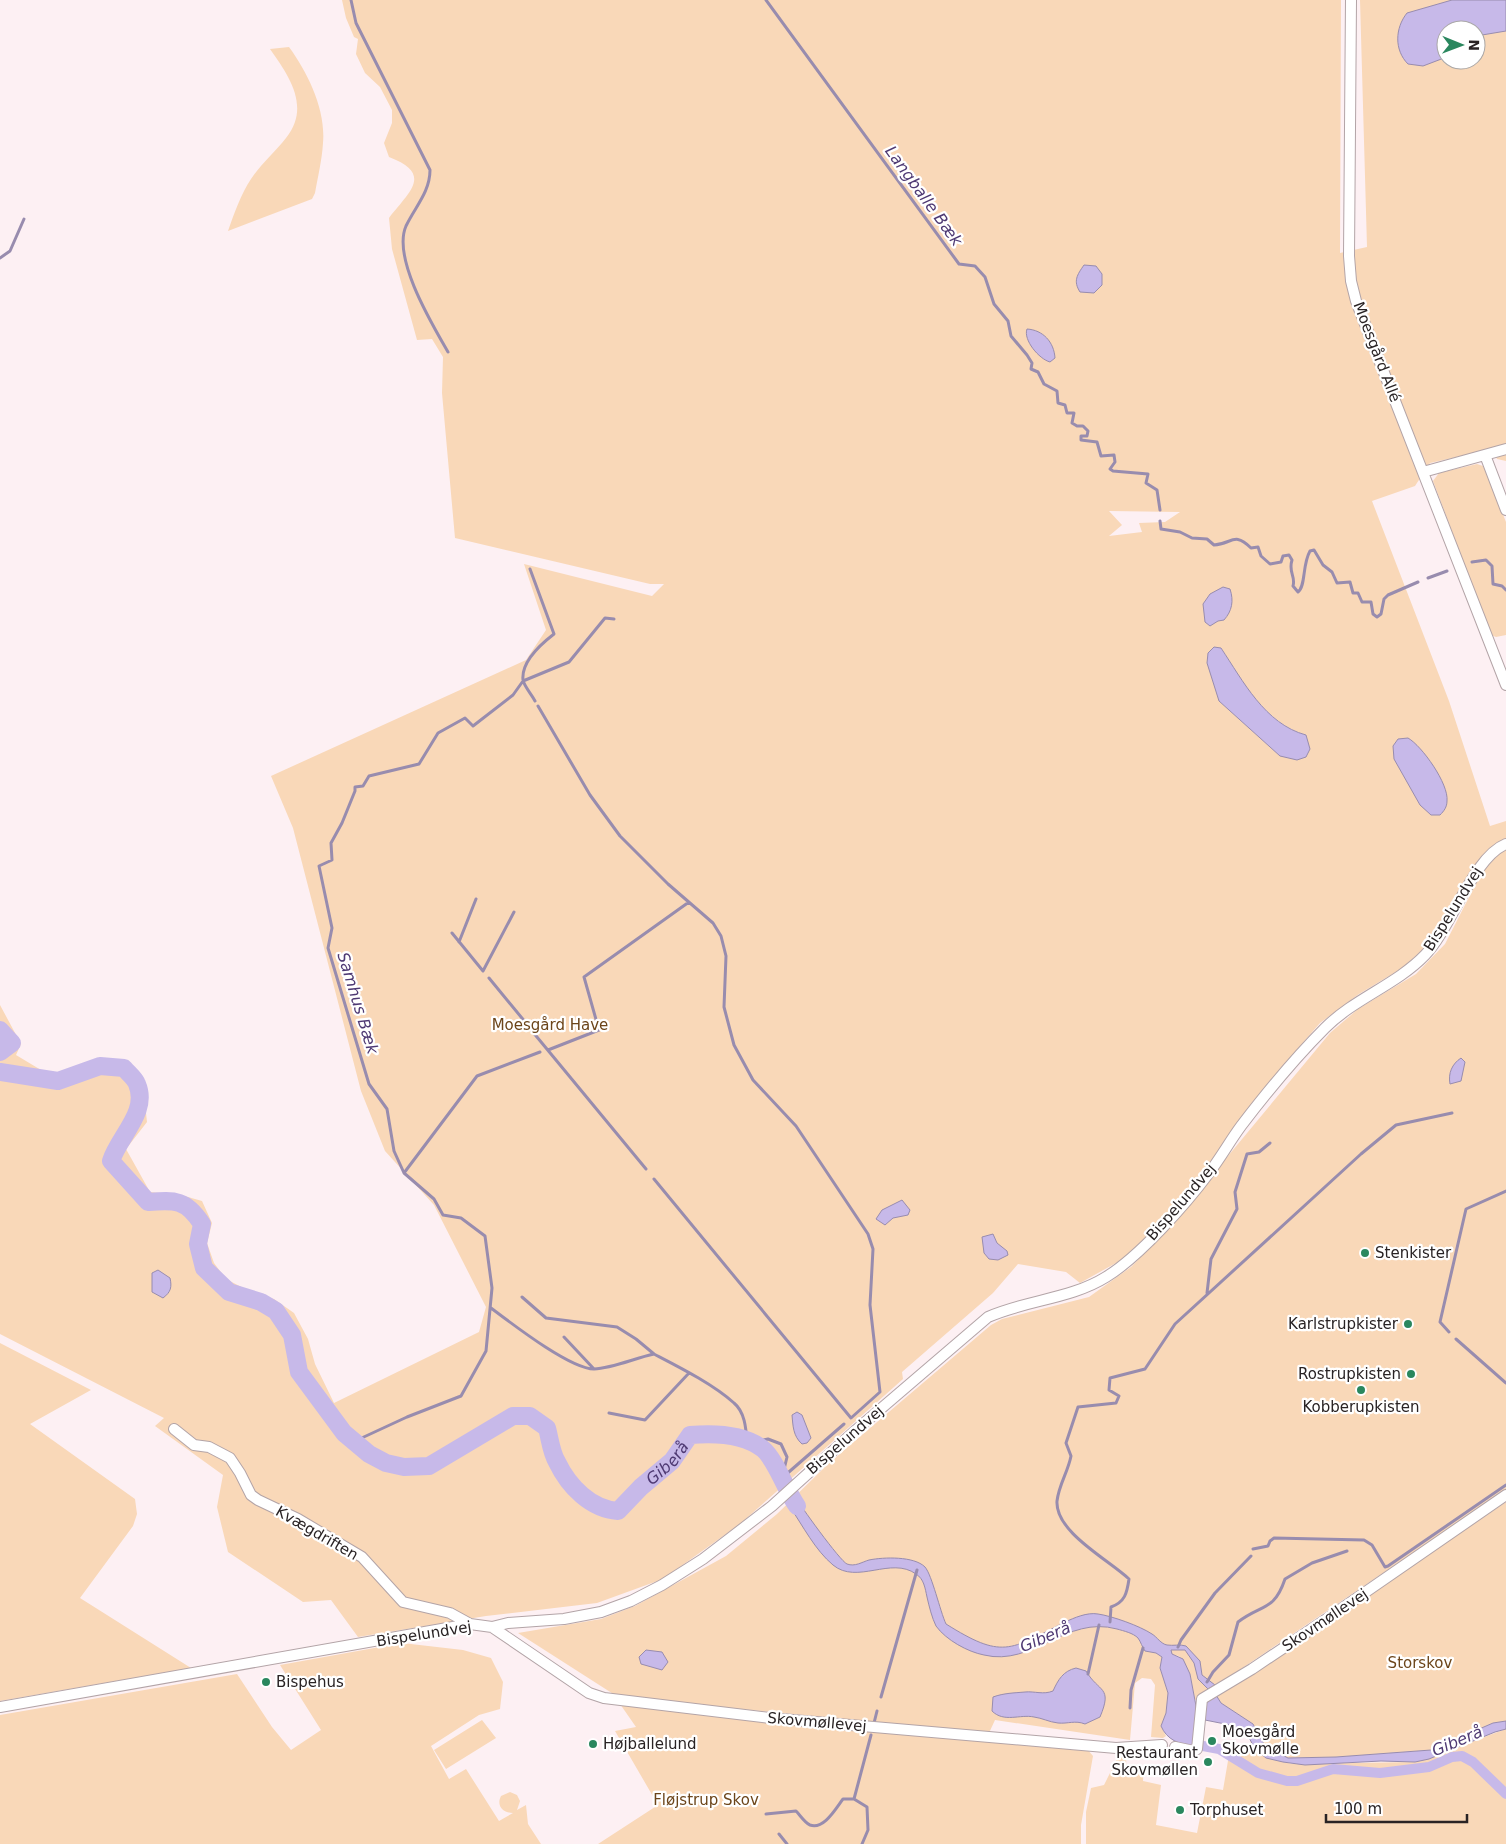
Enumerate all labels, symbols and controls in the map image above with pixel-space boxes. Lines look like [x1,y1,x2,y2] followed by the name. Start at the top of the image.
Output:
[1436,20,1486,70] north arrow
[1466,39,1482,51] text: N
[881,142,967,250] water label: Langballe Bæk
[1350,299,1404,405] street label: Moesgård Allé
[1420,864,1486,954] street label: Bispelundvej
[334,950,383,1057] water label: Samhus Bæk
[492,1016,608,1034] park label: Moesgård Have
[1143,1160,1219,1244] street label: Bispelundvej
[1375,1244,1452,1262] place label: Stenkister
[1359,1247,1371,1259] marker: Stenkister
[1288,1315,1399,1333] place label: Karlstrupkister
[1402,1318,1414,1330] marker: Karlstrupkister
[1298,1365,1401,1383] place label: Rostrupkisten
[1405,1368,1417,1380] marker: Rostrupkisten
[1355,1384,1367,1396] marker: Kobberupkisten
[1302,1398,1420,1416] place label: Kobberupkisten
[803,1402,887,1478] street label: Bispelundvej
[642,1438,692,1488] water label: Giberå
[272,1502,362,1564] street label: Kvægdriften
[1279,1585,1371,1655] street label: Skovmøllevej
[375,1618,473,1650] street label: Bispelundvej
[1017,1618,1073,1656] water label: Giberå
[1388,1654,1453,1672] park label: Storskov
[276,1673,344,1691] place label: Bispehus
[260,1676,272,1688] marker: Bispehus
[767,1709,867,1735] street label: Skovmøllevej
[1429,1722,1485,1760] water label: Giberå
[1222,1723,1299,1758] place label: Moesgård Skovmølle
[603,1735,697,1753] place label: Højballelund
[1206,1735,1218,1747] marker: Moesgård Skovmølle
[587,1738,599,1750] marker: Højballelund
[1111,1744,1198,1779] place label: Restaurant Skovmøllen
[1202,1756,1214,1768] marker: Restaurant Skovmøllen
[653,1791,759,1809] park label: Fløjstrup Skov
[1326,1792,1467,1824] scale bar
[1334,1800,1382,1818] text: 100 m
[1189,1801,1264,1819] place label: Torphuset
[1174,1804,1186,1816] marker: Torphuset

